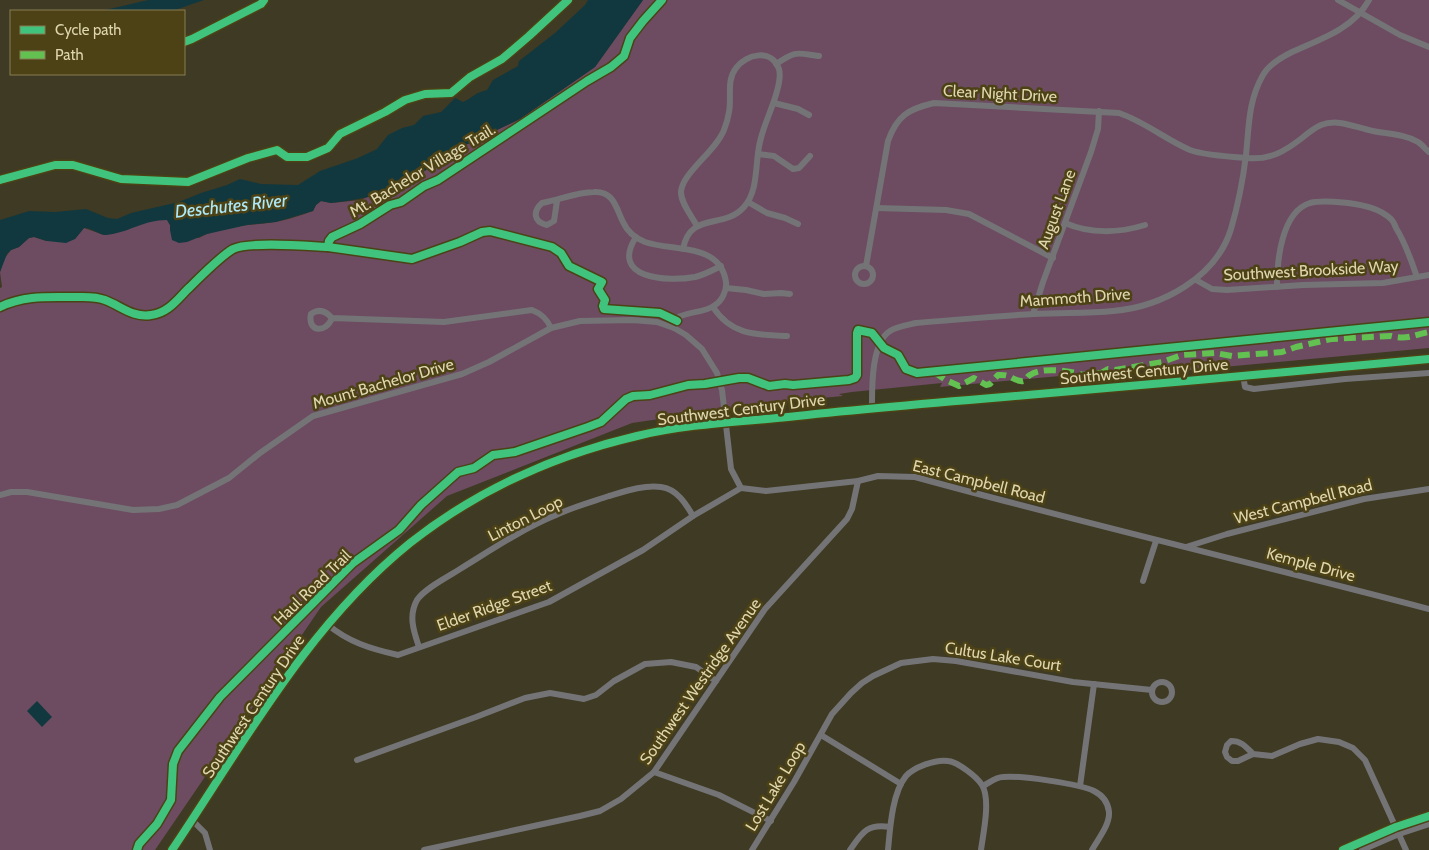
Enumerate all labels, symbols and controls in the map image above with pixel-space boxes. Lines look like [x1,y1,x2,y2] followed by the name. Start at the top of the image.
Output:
[10,10,185,75] legend
[55,21,121,39] text: Cycle path
[55,46,84,64] text: Path
[943,81,1057,106] street label: Clear Night Drive
[346,119,499,221] street label: Mt. Bachelor Village Trail.
[1033,167,1080,251] street label: August Lane
[174,189,290,223] water label: Deschutes River
[1223,256,1399,285] street label: Southwest Brookside Way
[1019,284,1131,311] street label: Mammoth Drive
[310,354,456,413] street label: Mount Bachelor Drive
[1059,355,1229,388] street label: Southwest Century Drive
[656,390,826,429] street label: Southwest Century Drive
[911,456,1047,507] street label: East Campbell Road
[1232,475,1374,528] street label: West Campbell Road
[485,491,566,545] street label: Linton Loop
[1264,544,1357,585] street label: Kemple Drive
[270,546,355,629] street label: Haul Road Trail
[434,576,555,635] street label: Elder Ridge Street
[636,595,765,768] street label: Southwest Westridge Avenue
[198,631,308,782] street label: Southwest Century Drive
[944,638,1063,675] street label: Cultus Lake Court
[741,738,810,834] street label: Lost Lake Loop

